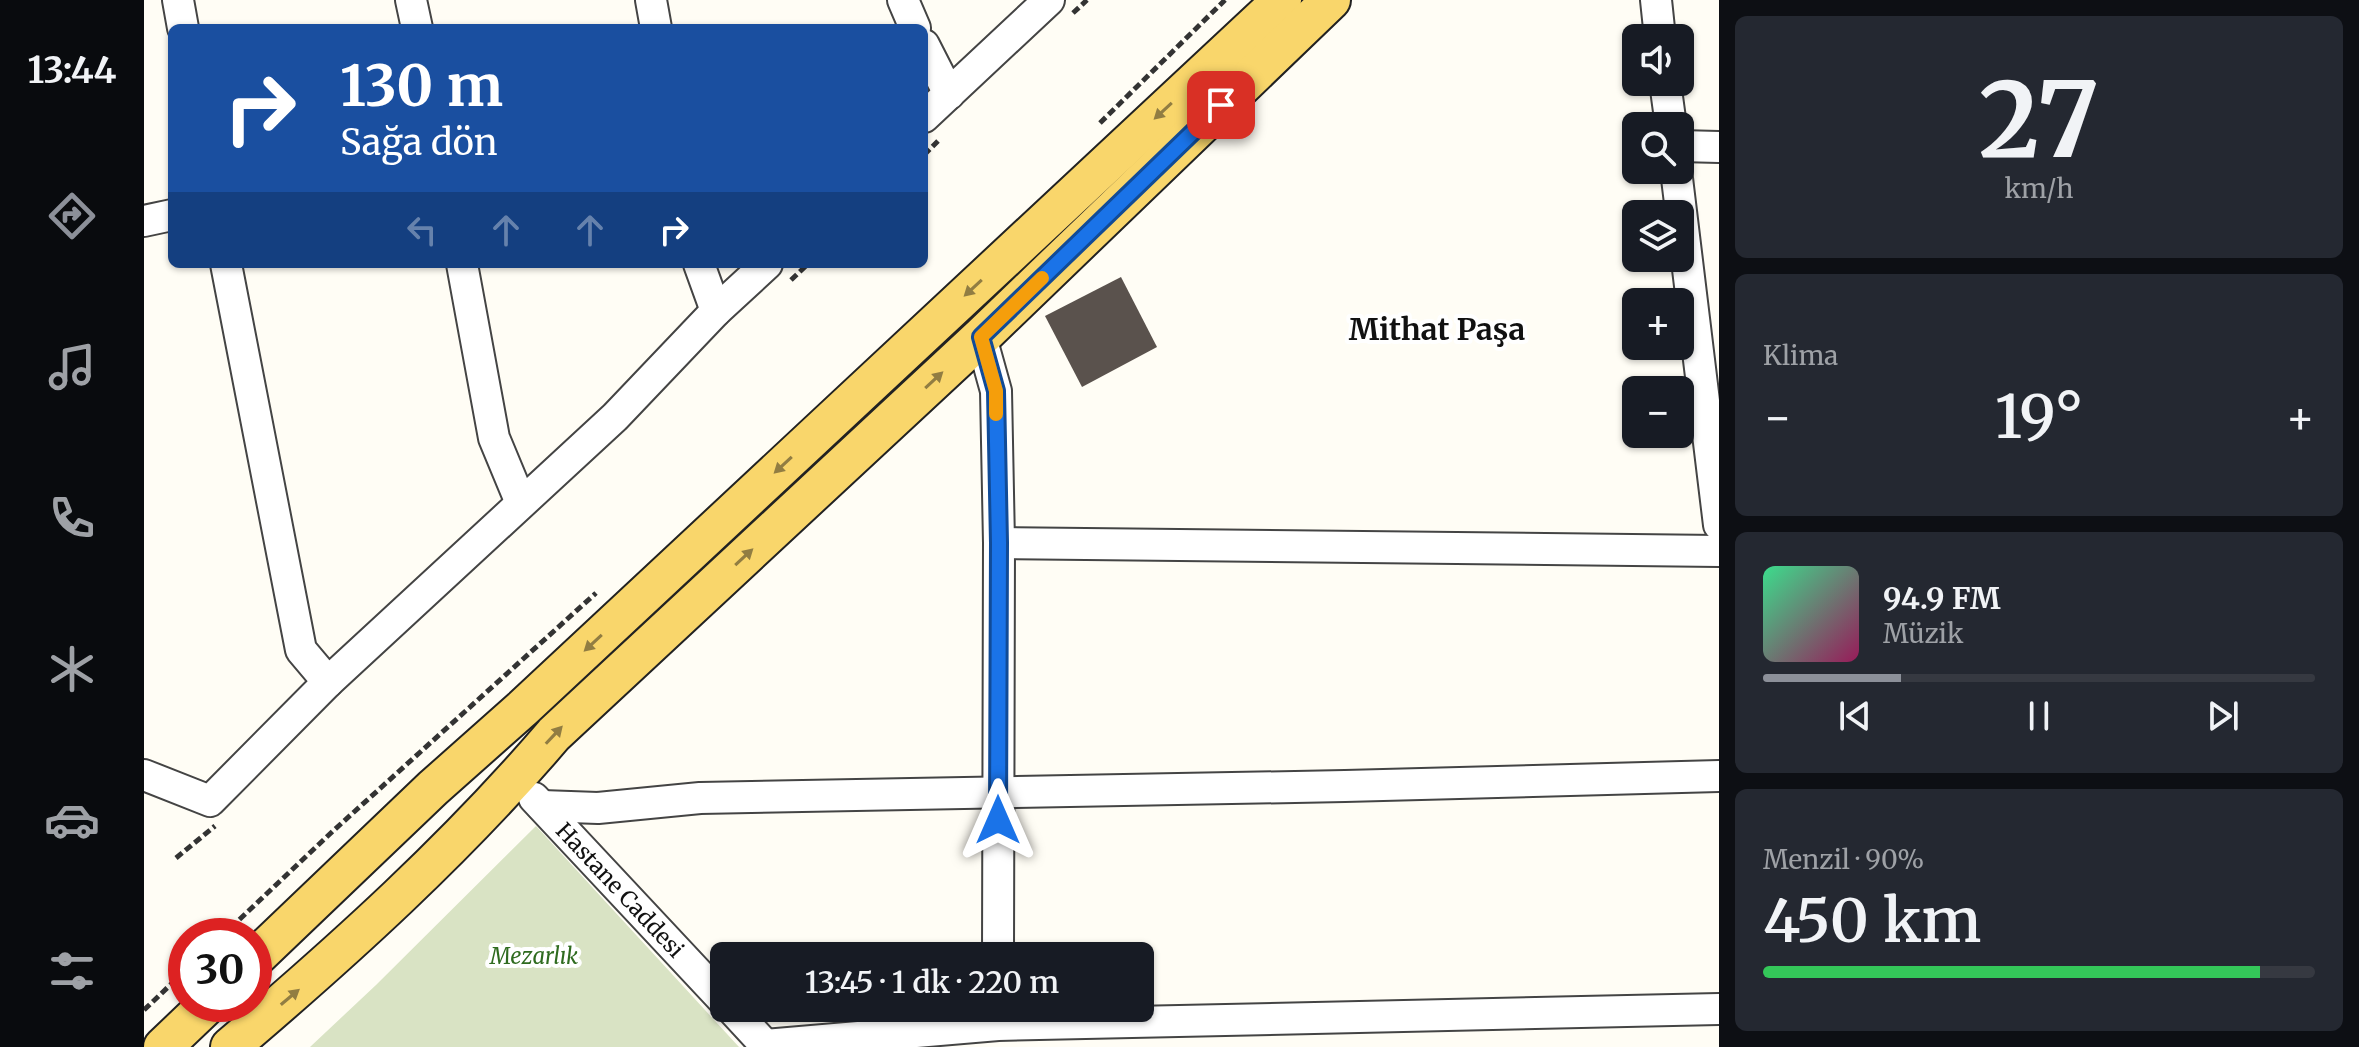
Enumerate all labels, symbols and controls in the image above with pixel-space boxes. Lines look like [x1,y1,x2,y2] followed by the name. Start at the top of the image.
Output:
[1622,24,1694,448] map controls
[1622,24,1694,96] button: sound
[28,48,116,93] text: 13:44
[340,51,503,121] text: 130 m
[1979,55,2099,185] text: 27
[208,56,312,160] icon: right
[1187,71,1255,139] pin
[1199,83,1243,127] icon: arrive
[1154,101,1173,119] one-way arrow
[1622,112,1694,184] button: search
[340,120,498,165] text: Sağa dön
[2005,172,2073,205] text: km/h
[44,188,100,244] icon: directions
[1622,200,1694,272] button: layers
[400,208,444,252] icon: left
[484,208,528,252] icon: ahead
[568,208,612,252] icon: ahead
[652,208,696,252] icon: right
[964,279,983,297] one-way arrow
[1622,288,1694,360] button: +
[1349,310,1526,348] district label: Mithat Paşa
[44,339,100,395] icon: music
[1763,339,1838,372] text: Klima
[924,372,943,390] one-way arrow
[1622,376,1694,448] button: −
[1995,379,2083,454] text: 19°
[1763,390,1792,445] text: −
[2286,390,2315,445] text: +
[774,456,793,474] one-way arrow
[44,490,100,546] icon: phone
[734,549,753,567] one-way arrow
[1883,579,2001,617] text: 94.9 FM
[1883,617,1963,650] text: Müzik
[584,633,603,651] one-way arrow
[44,641,100,697] icon: climate
[1833,694,1877,738] icon: previous
[2017,694,2061,738] icon: pause
[2201,694,2245,738] icon: next
[544,726,562,745] one-way arrow
[956,778,1040,862] position arrow
[44,792,100,848] icon: car
[550,817,690,963] street label: Hastane Caddesi
[1763,843,1924,876] text: Menzil · 90%
[1763,883,1981,958] text: 450 km
[168,918,272,1022] speed limit sign: 30
[489,942,578,970] park label: Mezarlık
[44,943,100,999] icon: filters
[805,963,1059,1001] text: 13:45 · 1 dk · 220 m
[279,989,299,1006] one-way arrow

